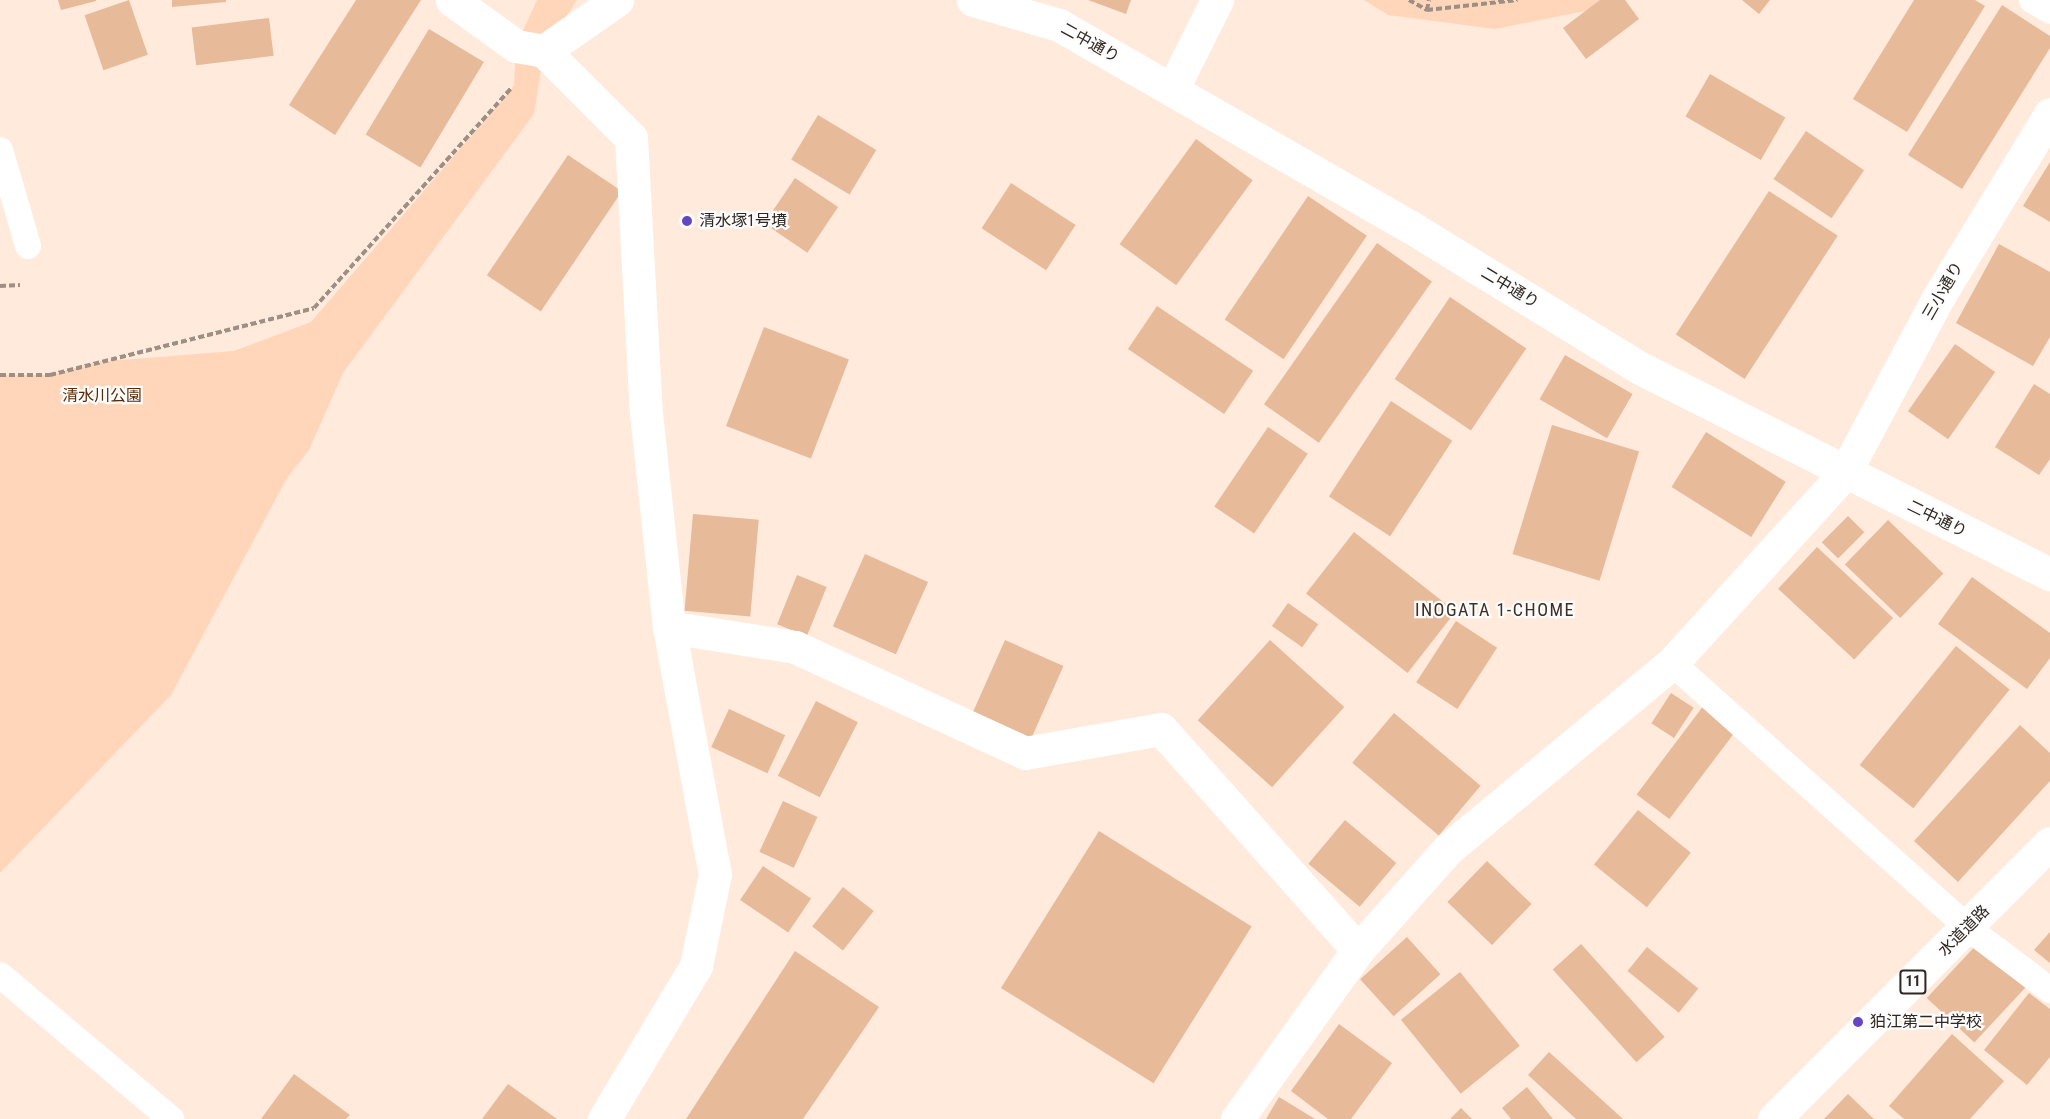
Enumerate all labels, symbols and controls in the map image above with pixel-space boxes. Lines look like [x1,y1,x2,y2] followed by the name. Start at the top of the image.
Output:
[1057,19,1123,67] street label: 二中通り
[699,211,787,231] place label: 清水塚1号墳
[680,214,694,228] marker: 清水塚1号墳
[1919,258,1967,324] street label: 三小通り
[1478,263,1542,313] street label: 二中通り
[62,386,142,406] park label: 清水川公園
[1904,496,1970,542] street label: 二中通り
[1415,599,1575,621] district label: INOGATA 1-CHOME
[1935,902,1993,960] street label: 水道道路
[1898,970,1928,994] road number: 11
[1870,1012,1982,1032] place label: 狛江第二中学校
[1851,1015,1865,1029] marker: 狛江第二中学校

